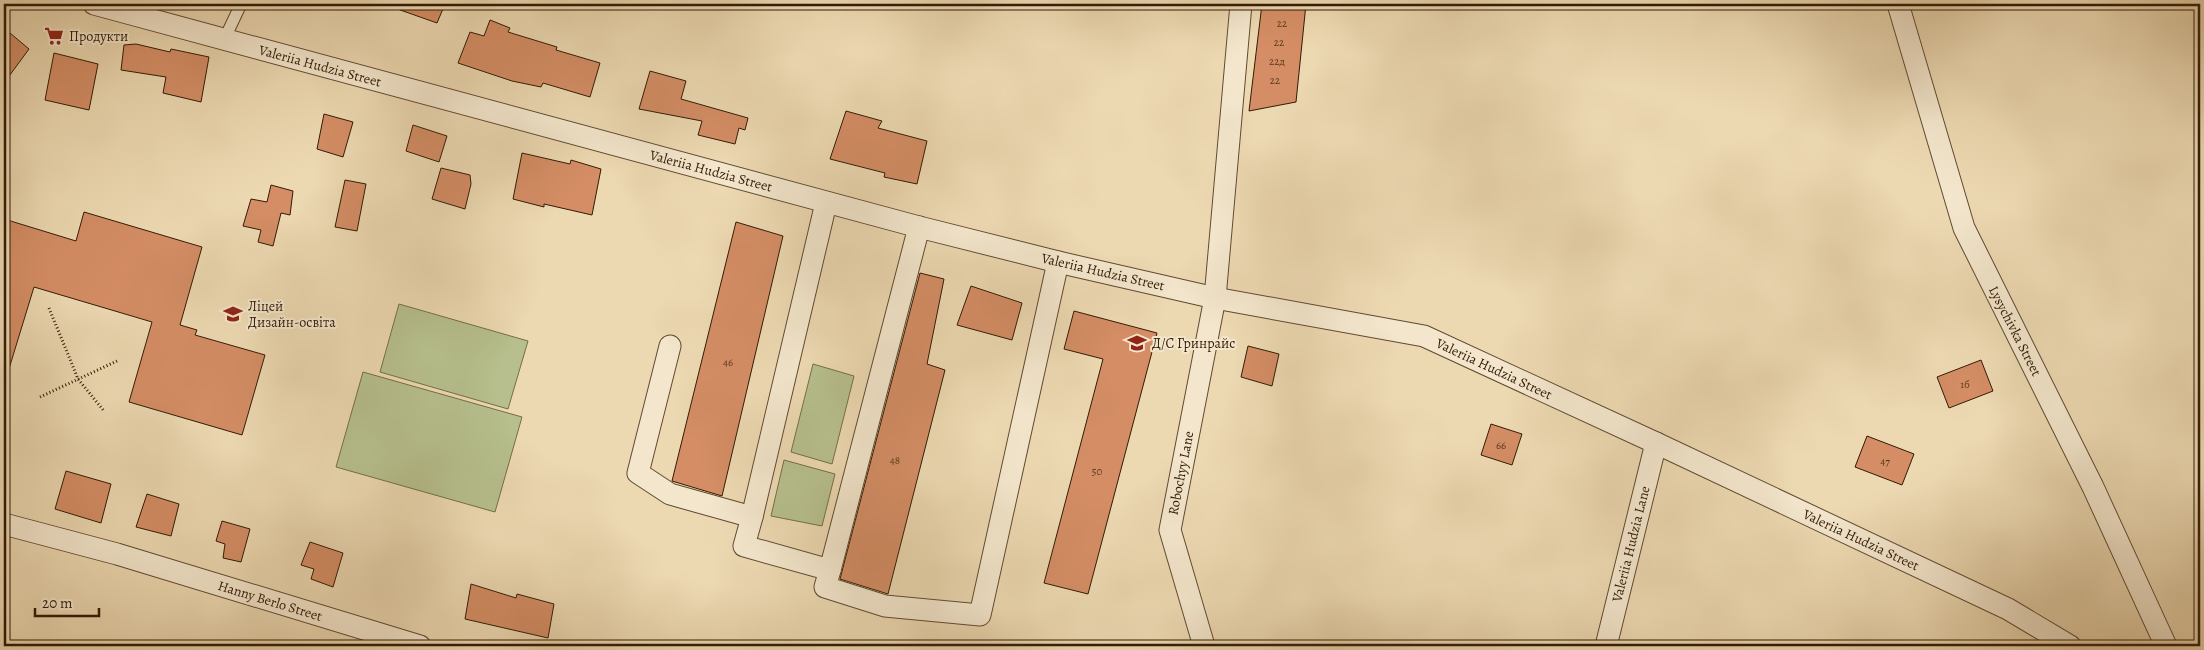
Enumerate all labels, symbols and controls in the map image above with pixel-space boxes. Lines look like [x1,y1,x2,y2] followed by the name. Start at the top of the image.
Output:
[1277,16,1287,31] house number: 22
[43,25,65,47] supermarket icon: Продукти
[69,27,128,46] place label: Продукти
[1274,35,1284,50] house number: 22
[256,40,384,92] street label: Valeriia Hudzia Street
[1269,54,1286,69] house number: 22д
[1270,73,1280,88] house number: 22
[647,145,775,197] street label: Valeriia Hudzia Street
[1039,248,1167,296] street label: Valeriia Hudzia Street
[1984,283,2046,380] street label: Lysychivka Street
[248,297,336,332] place label: Ліцей Дизайн-освіта
[222,303,244,325] school or university icon: Ліцей Дизайн-освіта
[1126,332,1148,354] school or university icon: Д/С Гринрайс
[1432,333,1555,404] street label: Valeriia Hudzia Street
[1152,334,1235,353] place label: Д/С Гринрайс
[723,355,733,370] house number: 46
[1960,377,1970,392] house number: 1б
[1164,429,1198,517] street label: Robochyy Lane
[1496,438,1506,453] house number: 66
[890,453,900,468] house number: 48
[1880,454,1890,469] house number: 47
[1092,464,1102,479] house number: 50
[1607,484,1655,605] street label: Valeriia Hudzia Lane
[1799,504,1922,575] street label: Valeriia Hudzia Street
[215,576,325,626] street label: Hanny Berlo Street
[35,585,99,617] scale bar
[42,593,73,613] text: 20 m

